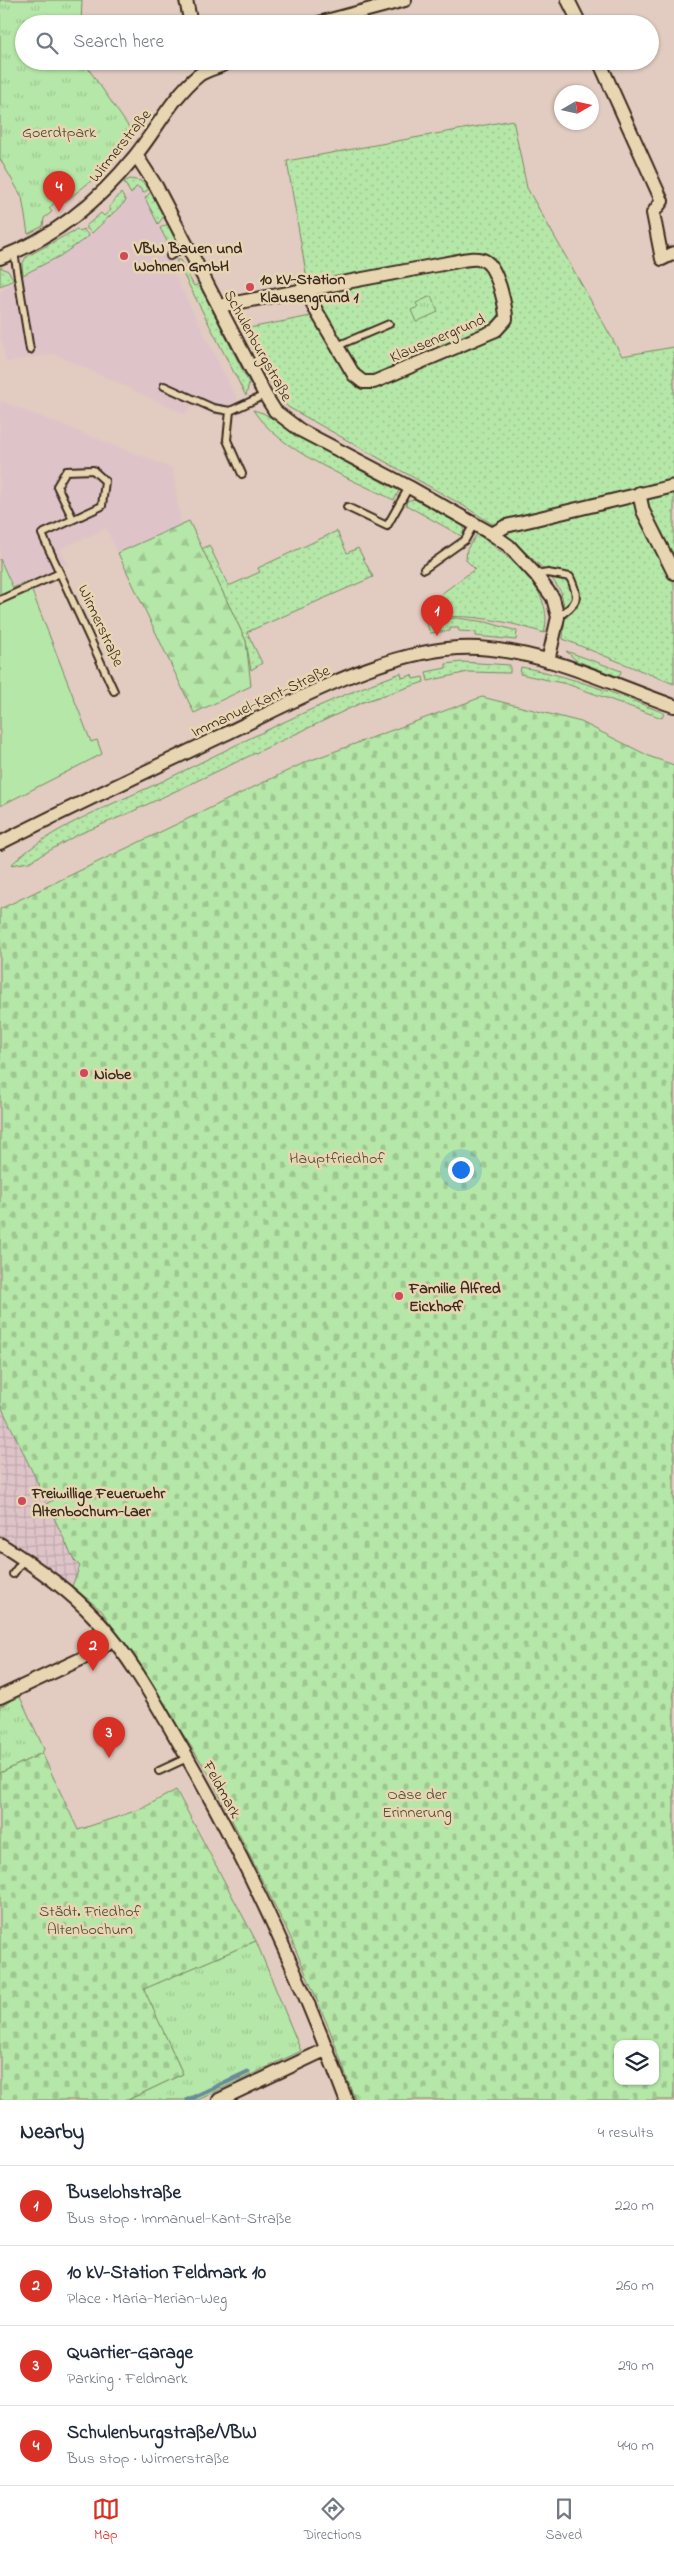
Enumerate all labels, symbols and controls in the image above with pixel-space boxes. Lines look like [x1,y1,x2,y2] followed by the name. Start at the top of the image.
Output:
[15,15,659,70] search box
[33,29,61,57] icon: search
[73,29,164,56] text: Search here
[554,85,599,130] north arrow
[83,104,158,188] street label: Wirmerstraße
[22,121,97,145] park label: Goerdtpark
[43,171,75,212] pin: 4
[133,237,242,279] place label: VBW Bauen und Wohnen GmbH
[118,250,130,262] marker: VBW Bauen und Wohnen GmbH
[260,268,360,311] place label: 10 kV-Station Klausengrund 1
[244,281,256,293] marker: 10 kV-Station Klausengrund 1
[217,286,298,407] street label: Schulenburgstraße
[386,308,489,370] street label: Klausenergrund
[71,581,130,672] street label: Wirmerstraße
[421,595,453,636] pin: 1
[188,659,335,744] street label: Immanuel-Kant-Straße
[94,1063,132,1087] place label: Niobe
[78,1067,90,1079] marker: Niobe
[289,1147,385,1171] park label: Hauptfriedhof
[448,1157,474,1183] your location
[408,1277,501,1319] place label: Familie Alfred Eickhoff
[393,1290,405,1302] marker: Familie Alfred Eickhoff
[31,1482,166,1524] place label: Freiwillige Feuerwehr Altenbochum-Laer
[16,1495,28,1507] marker: Freiwillige Feuerwehr Altenbochum-Laer
[77,1630,109,1671] pin: 2
[93,1717,125,1758] pin: 3
[195,1756,247,1824] street label: Feldmark
[382,1783,452,1825] park label: Oase der Erinnerung
[39,1900,141,1942] park label: Städt. Friedhof Altenbochum
[614,2040,659,2085] map controls
[614,2040,659,2085] button: layers
[20,2118,84,2148] text: Nearby
[598,2121,654,2145] text: 4 results
[67,2180,181,2207] text: Buselohstraße
[33,2194,39,2218] text: 1
[615,2194,654,2218] text: 220 m
[67,2207,292,2231] text: Bus stop · Immanuel-Kant-Straße
[67,2260,266,2287] text: 10 kV-Station Feldmark 10
[32,2274,40,2298] text: 2
[616,2274,654,2298] text: 260 m
[67,2287,227,2311] text: Place · Maria-Merian-Weg
[67,2340,193,2367] text: Quartier-Garage
[33,2354,39,2378] text: 3
[618,2354,654,2378] text: 290 m
[67,2367,188,2391] text: Parking · Feldmark
[67,2420,257,2447] text: Schulenburgstraße/VBW
[33,2434,39,2458] text: 4
[617,2434,654,2458] text: 440 m
[67,2447,229,2471] text: Bus stop · Wirmerstraße
[92,2495,120,2546] tab: Map
[304,2495,362,2546] tab: Directions
[546,2495,582,2546] tab: Saved

